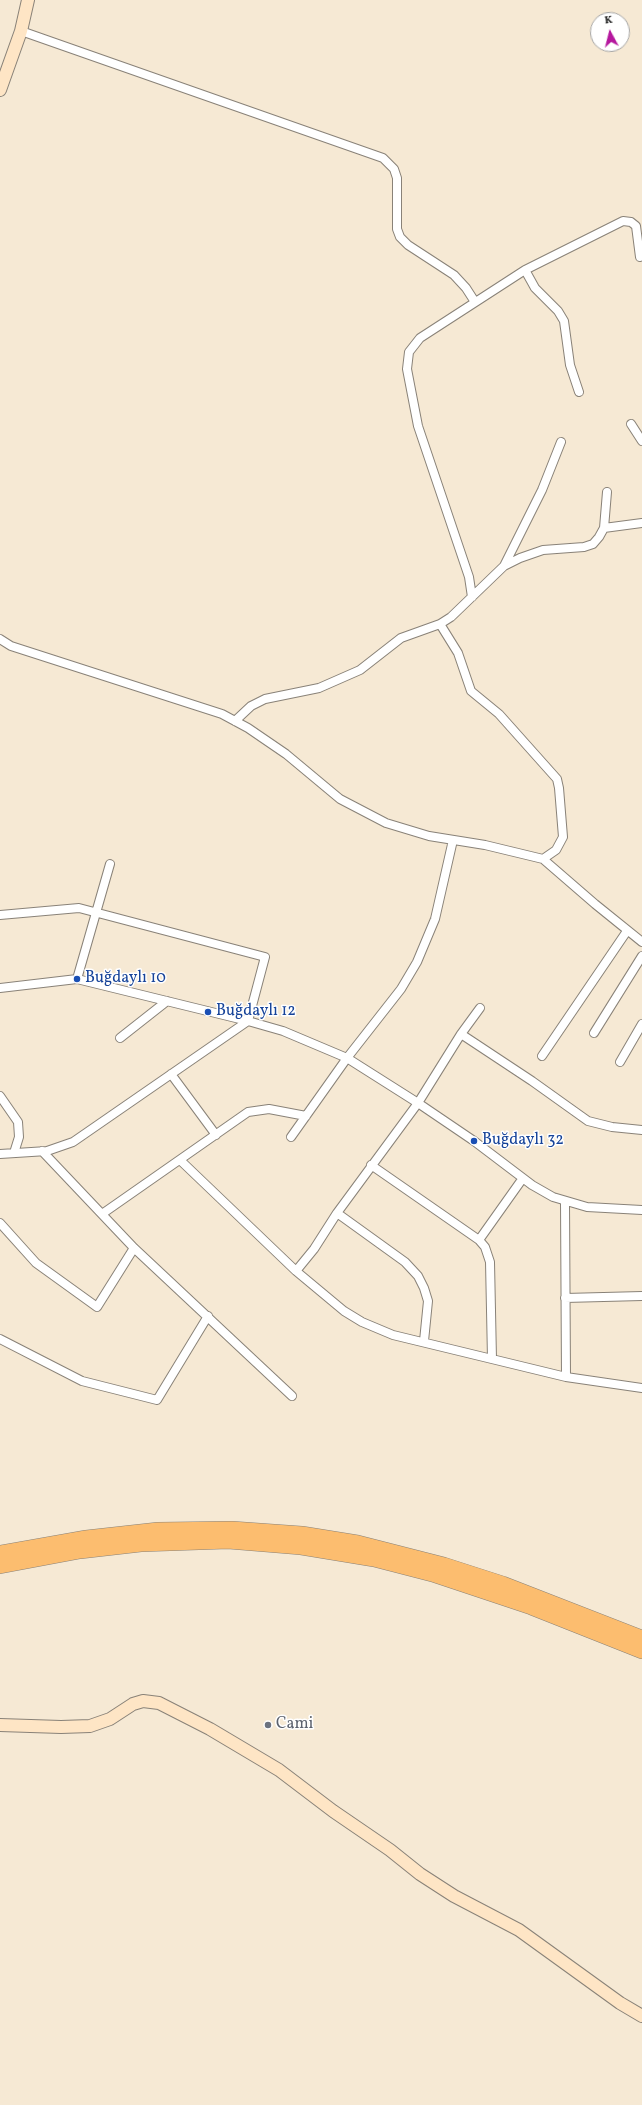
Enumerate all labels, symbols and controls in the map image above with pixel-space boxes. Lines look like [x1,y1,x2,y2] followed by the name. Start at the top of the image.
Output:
[590,12,630,52] north arrow
[604,13,613,29] text: K
[85,969,166,989] place label: Buğdaylı 10
[72,974,82,984] marker: Buğdaylı 10
[216,1002,296,1022] place label: Buğdaylı 12
[203,1007,213,1017] marker: Buğdaylı 12
[482,1131,564,1151] place label: Buğdaylı 32
[469,1136,479,1146] marker: Buğdaylı 32
[276,1715,313,1735] place label: Cami
[263,1720,273,1730] marker: Cami

